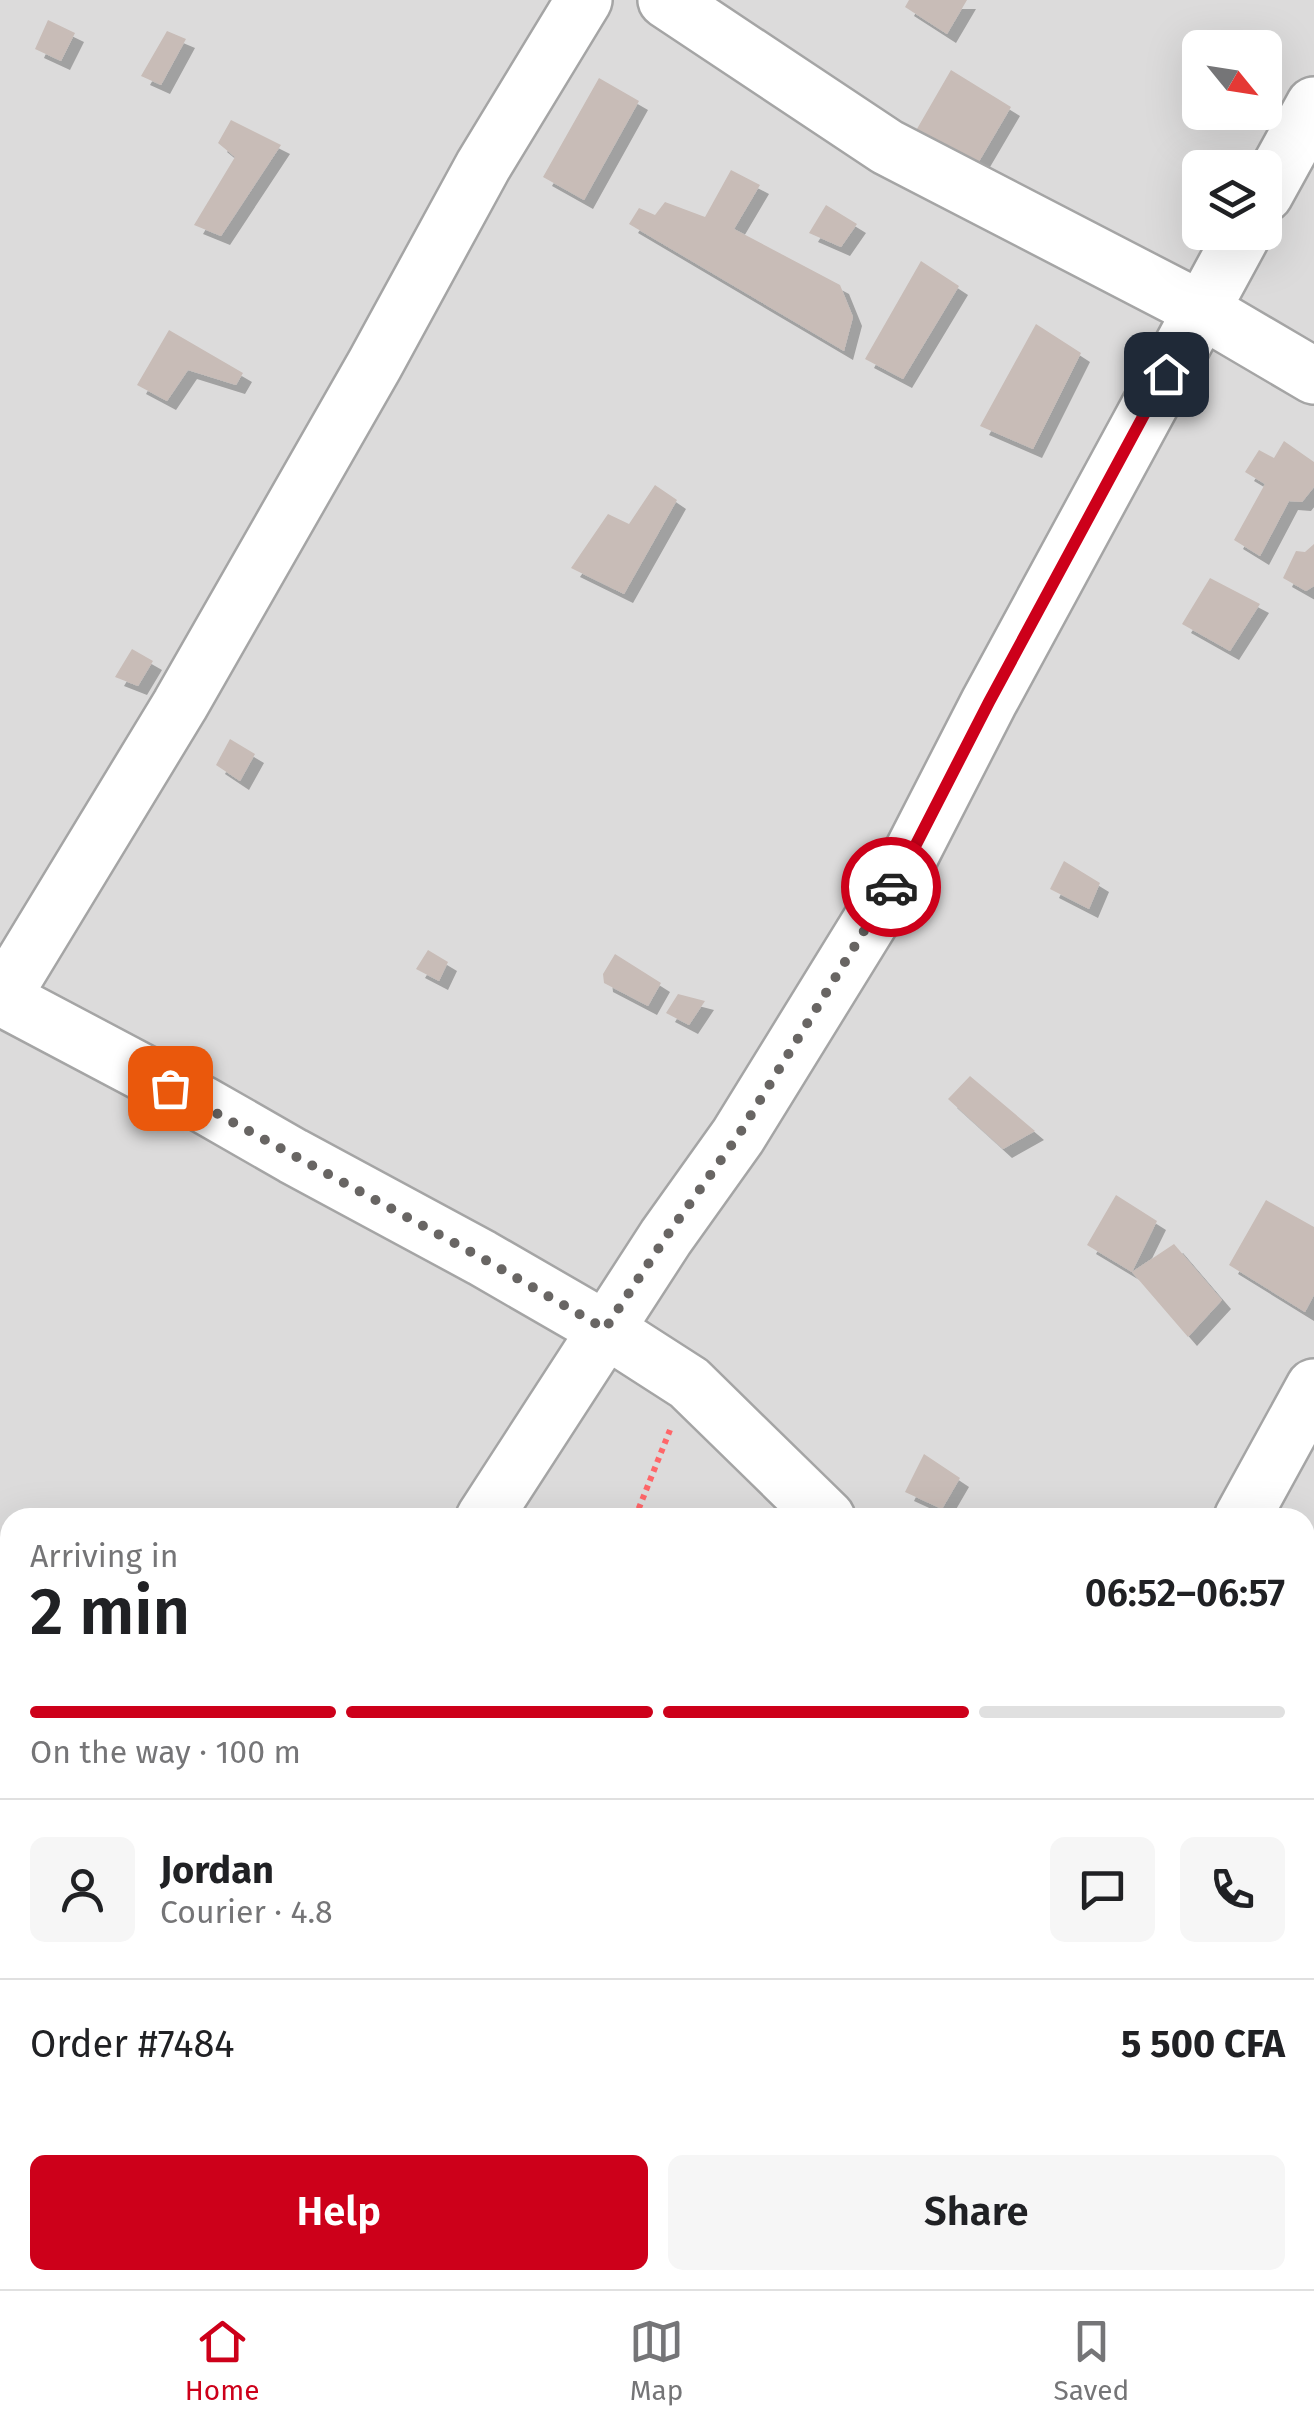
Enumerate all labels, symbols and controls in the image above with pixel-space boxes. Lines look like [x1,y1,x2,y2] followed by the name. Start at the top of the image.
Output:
[1182,30,1282,130] north arrow
[1182,30,1282,250] map controls
[1182,150,1282,250] button: layers
[1124,332,1209,417] pin
[1139,347,1194,402] icon: home
[841,837,941,937] courier
[864,860,919,915] icon: car
[128,1046,213,1131] pin
[143,1061,198,1116] icon: bag
[30,1537,178,1575] text: Arriving in
[1085,1570,1285,1616] text: 06:52–06:57
[30,1573,190,1651] text: 2 min
[30,1733,301,1771] text: On the way · 100 m
[30,1837,135,1942] button: person
[1050,1837,1155,1942] button: chat
[1180,1837,1285,1942] button: phone
[160,1847,274,1893] text: Jordan
[160,1893,333,1931] text: Courier · 4.8
[30,2021,235,2067] text: Order #7484
[1121,2021,1285,2067] text: 5 500 CFA
[30,2155,648,2270] button: Help
[668,2155,1285,2270] button: Share
[185,2314,259,2407] tab: Home
[629,2314,684,2407] tab: Map
[1053,2314,1129,2407] tab: Saved

